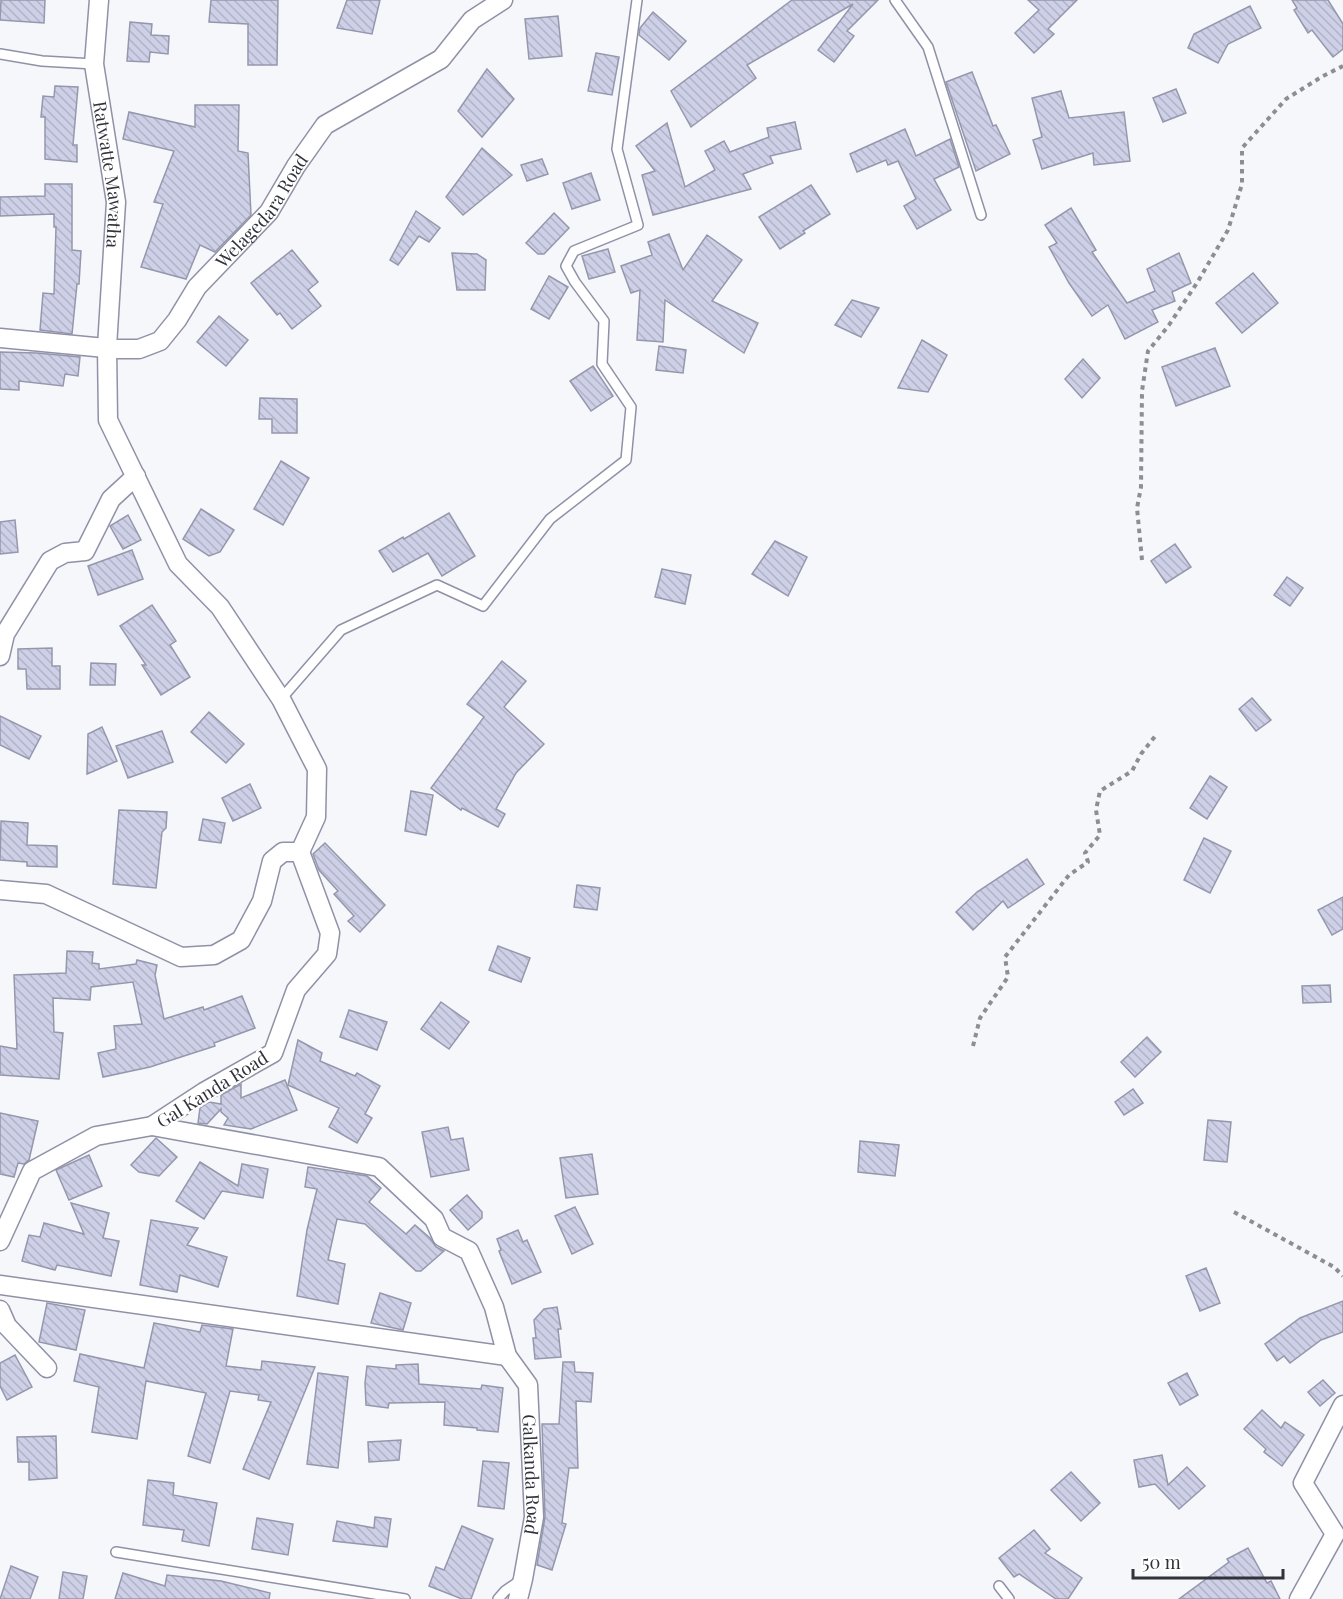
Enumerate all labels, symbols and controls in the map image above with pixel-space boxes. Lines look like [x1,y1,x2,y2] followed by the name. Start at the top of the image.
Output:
[88,99,128,249] street label: Ratwatte Mawatha
[209,149,313,274] street label: Welagedara Road
[152,1045,273,1133] street label: Gal Kanda Road
[517,1414,546,1537] street label: Galkanda Road
[1133,1542,1283,1580] scale bar
[1142,1550,1181,1574] text: 50 m

